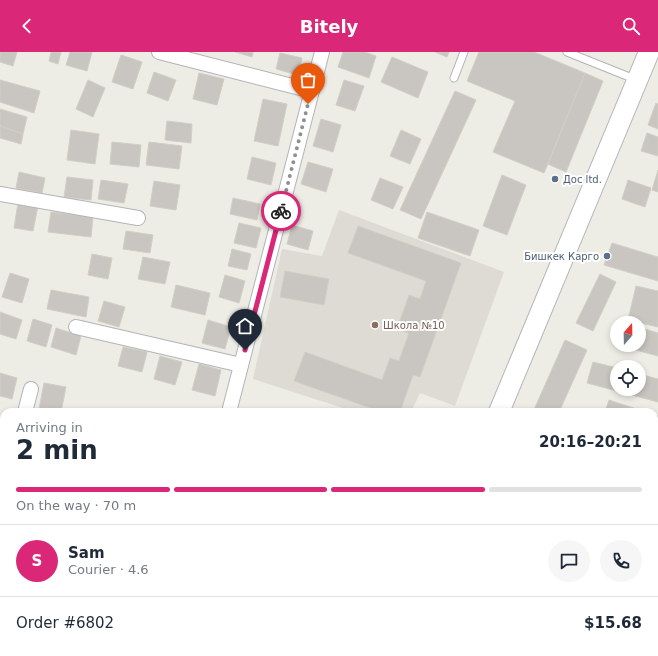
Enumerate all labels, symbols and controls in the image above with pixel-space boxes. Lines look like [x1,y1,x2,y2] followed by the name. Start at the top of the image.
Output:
[16,15,38,37] icon: back
[620,15,642,37] icon: search
[300,16,358,37] text: Bitely
[291,63,325,104] pin
[297,69,319,91] icon: bag
[550,174,560,184] marker: Дос ltd.
[563,174,602,185] place label: Дос ltd.
[261,191,301,231] courier
[270,200,292,222] icon: bike
[524,251,599,262] place label: Бишкек Карго
[602,251,612,261] marker: Бишкек Карго
[228,309,262,350] pin
[234,315,256,337] icon: home
[610,316,646,352] north arrow
[610,316,646,396] map controls
[370,320,380,330] marker: Школа №10
[383,320,445,331] place label: Школа №10
[610,360,646,396] button: locate
[16,420,83,435] text: Arriving in
[539,433,642,451] text: 20:16–20:21
[16,435,98,465] text: 2 min
[16,498,136,513] text: On the way · 70 m
[548,540,590,582] button: chat
[600,540,642,582] button: phone
[68,544,105,562] text: Sam
[32,552,42,570] text: S
[68,562,149,577] text: Courier · 4.6
[16,614,114,632] text: Order #6802
[584,614,642,632] text: $15.68

